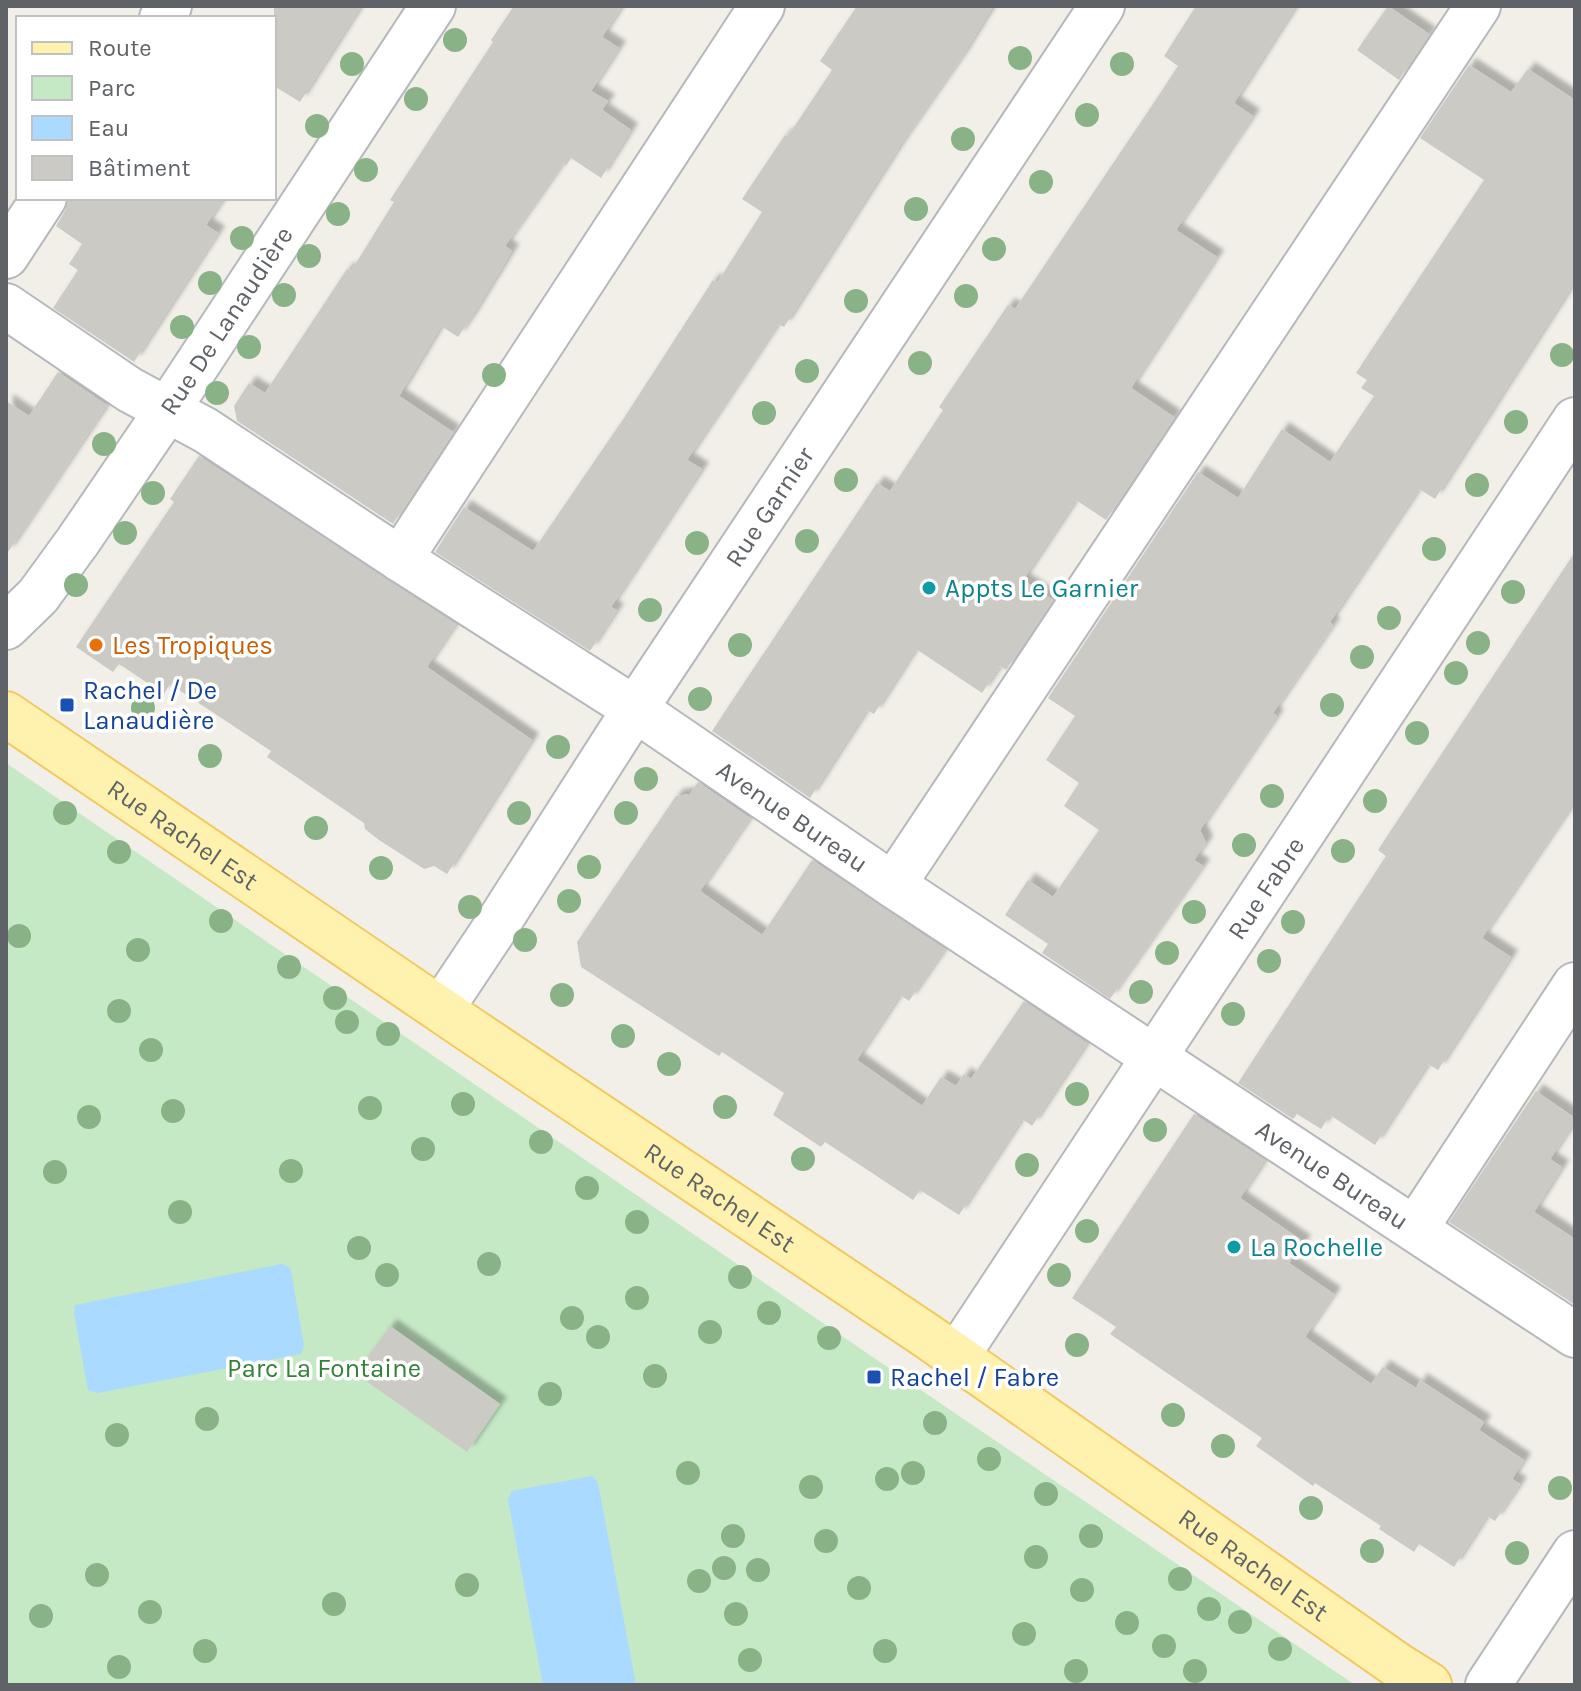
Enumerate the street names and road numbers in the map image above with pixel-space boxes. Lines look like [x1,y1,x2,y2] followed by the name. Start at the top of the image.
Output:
[153,220,299,421] street label: Rue De Lanaudière
[718,440,821,573] street label: Rue Garnier
[711,754,874,879] street label: Avenue Bureau
[102,772,264,897] street label: Rue Rachel Est
[1221,831,1311,945] street label: Rue Fabre
[1250,1113,1415,1236] street label: Avenue Bureau
[638,1135,802,1259] street label: Rue Rachel Est
[1173,1502,1335,1628] street label: Rue Rachel Est

